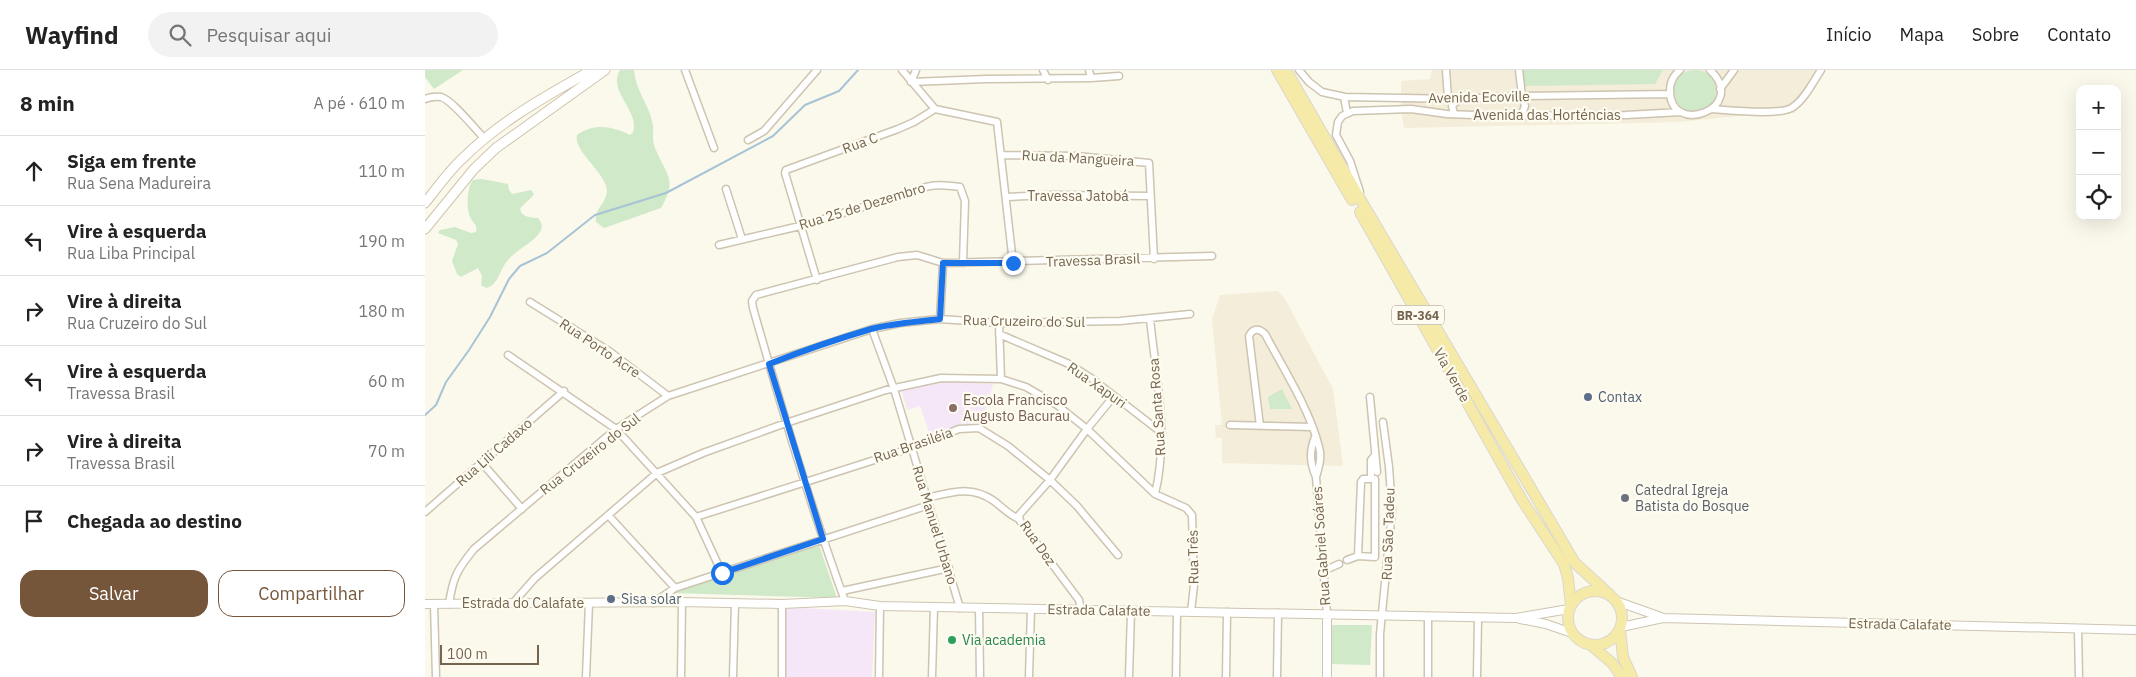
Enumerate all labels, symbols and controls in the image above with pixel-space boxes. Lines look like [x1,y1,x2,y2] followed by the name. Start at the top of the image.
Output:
[148,12,498,57] search box
[25,19,118,51] text: Wayfind
[166,21,194,49] icon: search
[206,23,331,47] text: Pesquisar aqui
[1826,23,1872,46] text: Início
[1900,23,1944,46] text: Mapa
[1972,23,2019,46] text: Sobre
[2047,23,2111,46] text: Contato
[2076,85,2121,220] map controls
[2076,85,2121,130] button: +
[1428,87,1530,107] street label: Avenida Ecoville
[20,89,75,117] text: 8 min
[314,93,405,113] text: A pé · 610 m
[1473,106,1621,124] street label: Avenida das Horténcias
[840,128,880,158] street label: Rua C
[2076,130,2121,175] button: −
[1021,146,1135,170] street label: Rua da Mangueira
[67,149,197,173] text: Siga em frente
[20,157,48,185] icon: ahead
[358,161,405,181] text: 110 m
[67,173,211,193] text: Rua Sena Madureira
[2076,175,2121,220] button: locate
[797,178,928,234] street label: Rua 25 de Dezembro
[1027,187,1129,205] street label: Travessa Jatobá
[67,219,207,243] text: Vire à esquerda
[20,227,48,255] icon: left
[358,231,405,251] text: 190 m
[67,243,195,263] text: Rua Liba Principal
[1045,249,1141,271] street label: Travessa Brasil
[1002,252,1025,275] route end
[67,289,182,313] text: Vire à direita
[20,297,48,325] icon: right
[358,301,405,321] text: 180 m
[1392,306,1444,324] road number: BR-364
[963,311,1086,331] street label: Rua Cruzeiro do Sul
[67,313,207,333] text: Rua Cruzeiro do Sul
[556,314,644,382] street label: Rua Porto Acre
[1430,345,1474,406] street label: Via Verde
[1145,357,1169,456] street label: Rua Santa Rosa
[1064,358,1130,412] street label: Rua Xapuri
[67,359,207,383] text: Vire à esquerda
[20,367,48,395] icon: left
[368,371,405,391] text: 60 m
[67,383,175,403] text: Travessa Brasil
[1598,388,1642,406] place label: Contax
[963,391,1070,425] place label: Escola Francisco Augusto Bacurau
[1582,391,1594,403] marker: Contax
[947,402,959,414] marker: Escola Francisco Augusto Bacurau
[536,409,644,499] street label: Rua Cruzeiro do Sul
[452,414,536,490] street label: Rua Lili Cadaxo
[871,423,955,467] street label: Rua Brasiléia
[67,429,182,453] text: Vire à direita
[20,437,48,465] icon: right
[368,441,405,461] text: 70 m
[67,453,175,473] text: Travessa Brasil
[908,463,962,587] street label: Rua Manuel Urbano
[1635,481,1750,515] place label: Catedral Igreja Batista do Bosque
[1308,486,1334,606] street label: Rua Gabriel Soáres
[1377,487,1399,581] street label: Rua São Tadeu
[1619,492,1631,504] marker: Catedral Igreja Batista do Bosque
[20,507,48,535] icon: arrive
[67,509,242,533] text: Chegada ao destino
[1016,517,1060,570] street label: Rua Dez
[1184,529,1202,584] street label: Rua Três
[711,562,734,585] route start
[20,570,208,617] button: Salvar
[218,570,405,617] button: Compartilhar
[621,590,681,608] place label: Sisa solar
[605,593,617,605] marker: Sisa solar
[462,594,585,612] street label: Estrada do Calafate
[1047,600,1151,620] street label: Estrada Calafate
[1848,614,1952,634] street label: Estrada Calafate
[962,631,1046,649] place label: Via academia
[946,634,958,646] marker: Via academia
[440,642,539,665] scale bar
[447,645,488,663] text: 100 m

